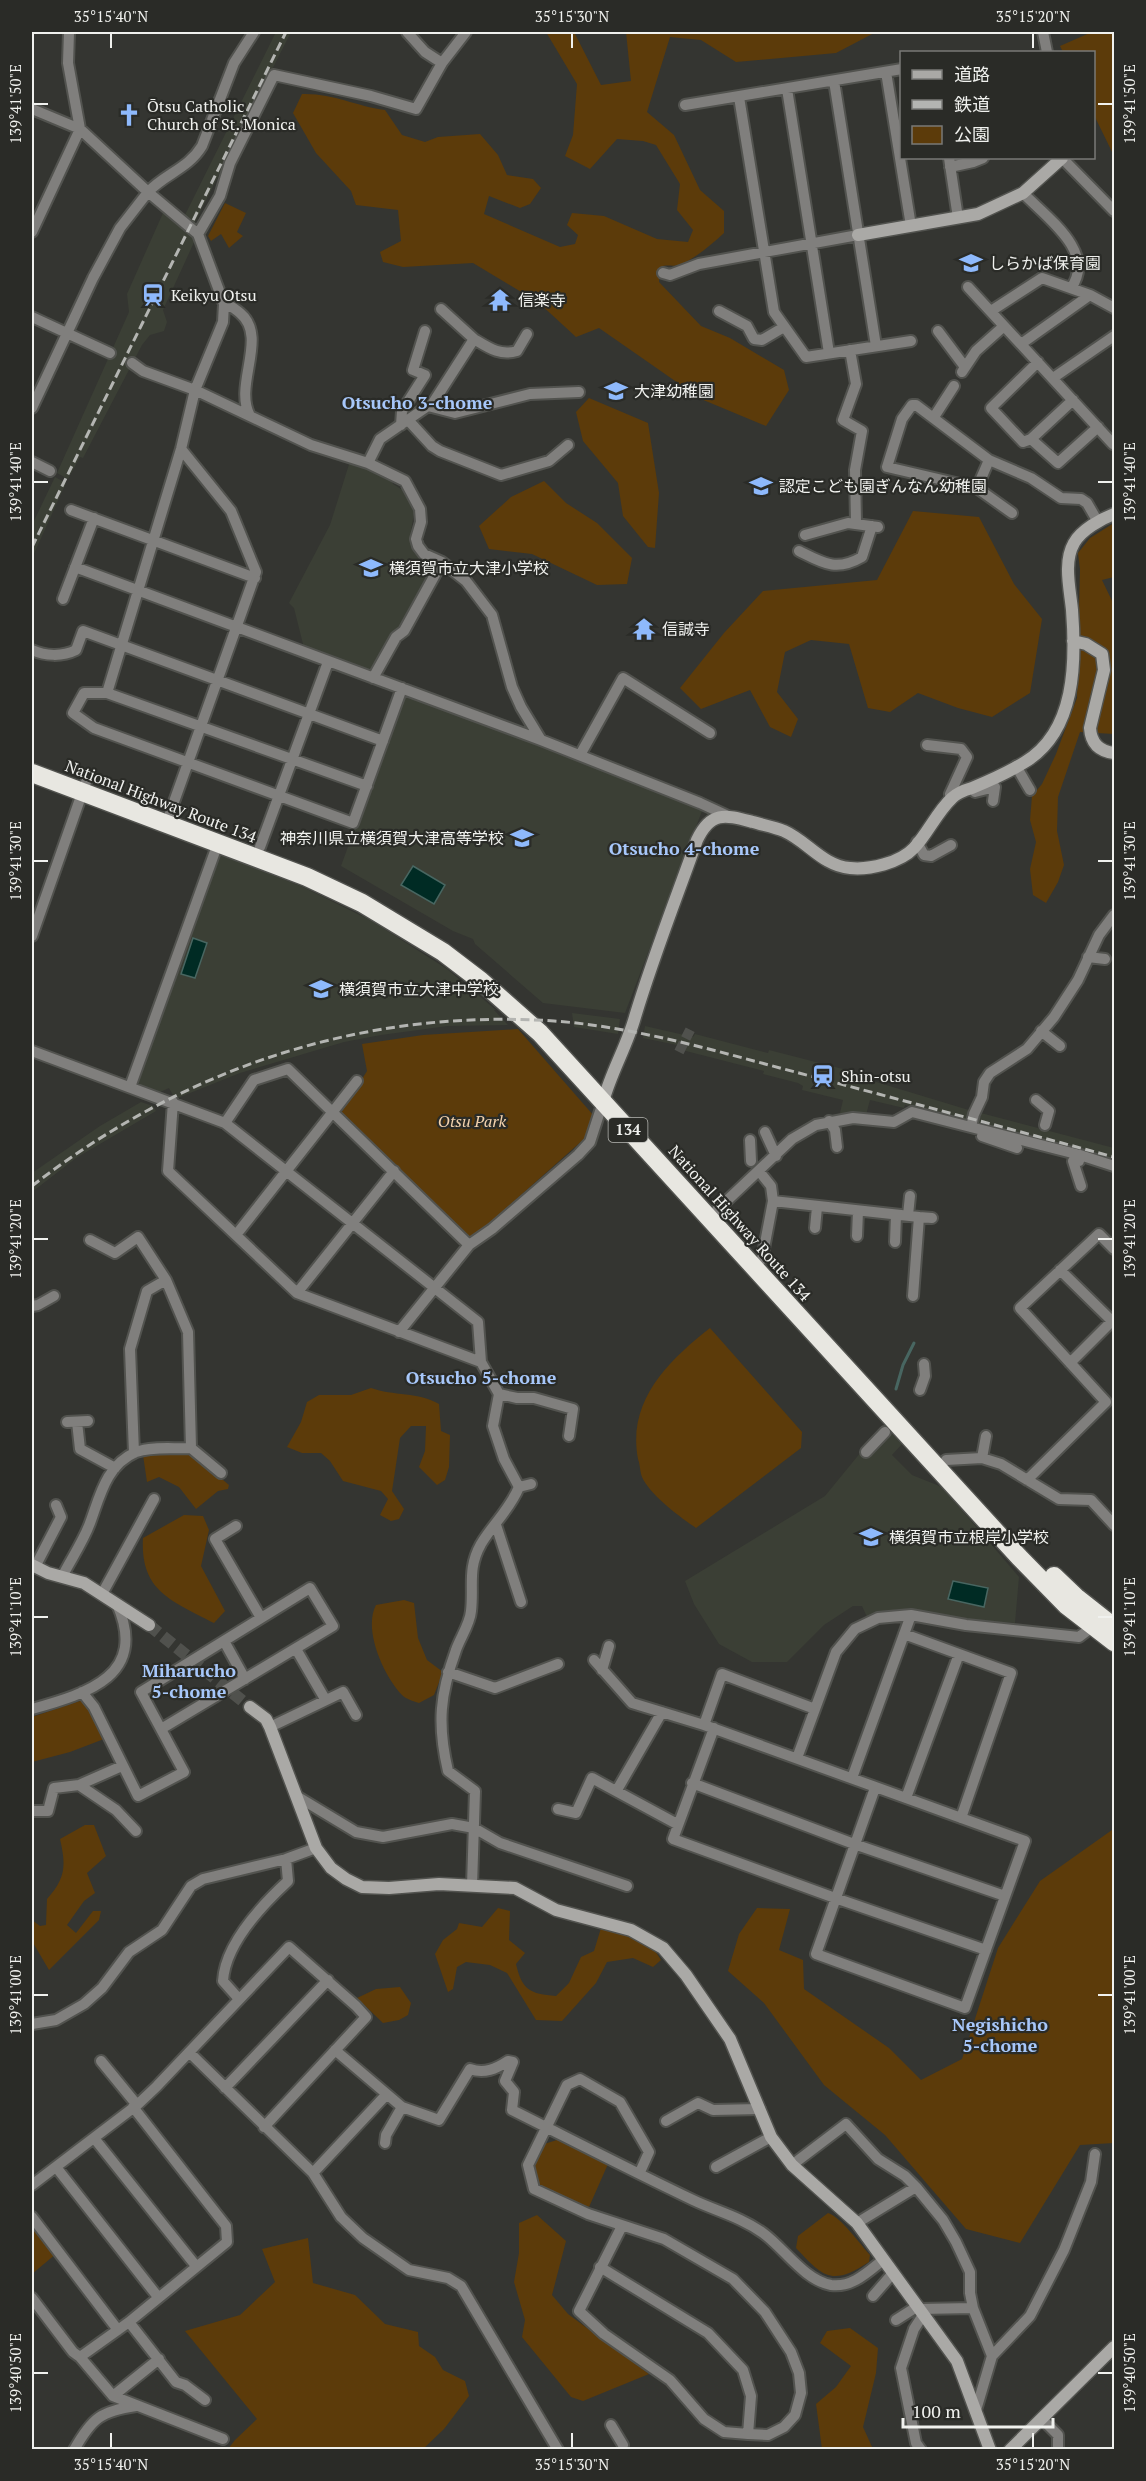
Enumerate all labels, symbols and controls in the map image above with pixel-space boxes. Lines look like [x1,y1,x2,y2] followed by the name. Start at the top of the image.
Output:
[74,6,148,26] text: 35°15'40"N
[535,6,609,26] text: 35°15'30"N
[996,6,1070,26] text: 35°15'20"N
[900,51,1095,159] legend
[954,62,990,86] text: 道路
[5,64,25,144] text: 139°41'50"E
[1119,64,1139,144] text: 139°41'50"E
[954,92,990,116] text: 鉄道
[147,95,296,135] place label: Ōtsu Catholic Church of St. Monica
[116,102,142,128] church icon: Ōtsu Catholic Church of St. Monica
[954,122,990,146] text: 公園
[958,250,984,276] school or university icon: しらかば保育園
[989,252,1101,274] place label: しらかば保育園
[140,282,166,308] station icon: Keikyu Otsu
[171,284,257,306] place label: Keikyu Otsu
[487,287,513,313] temple icon: 信楽寺
[518,289,566,311] place label: 信楽寺
[603,378,629,404] school or university icon: 大津幼稚園
[634,380,714,402] place label: 大津幼稚園
[342,390,493,414] district label: Otsucho 3-chome
[5,442,25,522] text: 139°41'40"E
[1119,442,1139,522] text: 139°41'40"E
[748,473,774,499] school or university icon: 認定こども園ぎんなん幼稚園
[779,475,987,497] place label: 認定こども園ぎんなん幼稚園
[358,555,384,581] school or university icon: 横須賀市立大津小学校
[389,557,549,579] place label: 横須賀市立大津小学校
[631,616,657,642] temple icon: 信誠寺
[662,618,710,640] place label: 信誠寺
[62,754,260,848] street label: National Highway Route 134
[5,821,25,901] text: 139°41'30"E
[1119,821,1139,901] text: 139°41'30"E
[509,825,535,851] school or university icon: 神奈川県立横須賀大津高等学校
[280,827,504,849] place label: 神奈川県立横須賀大津高等学校
[609,836,760,860] district label: Otsucho 4-chome
[308,976,334,1002] school or university icon: 横須賀市立大津中学校
[339,978,499,1000] place label: 横須賀市立大津中学校
[810,1063,836,1089] station icon: Shin-otsu
[841,1065,911,1087] place label: Shin-otsu
[438,1110,506,1132] park label: Otsu Park
[608,1118,648,1142] road number: 134
[664,1140,816,1306] street label: National Highway Route 134
[5,1199,25,1279] text: 139°41'20"E
[1119,1199,1139,1279] text: 139°41'20"E
[406,1365,557,1389] district label: Otsucho 5-chome
[858,1524,884,1550] school or university icon: 横須賀市立根岸小学校
[889,1526,1049,1548] place label: 横須賀市立根岸小学校
[5,1577,25,1657] text: 139°41'10"E
[1119,1577,1139,1657] text: 139°41'10"E
[142,1658,236,1703] district label: Miharucho 5-chome
[5,1955,25,2035] text: 139°41'00"E
[1119,1955,1139,2035] text: 139°41'00"E
[952,2012,1048,2057] district label: Negishicho 5-chome
[5,2333,25,2413] text: 139°40'50"E
[1119,2333,1139,2413] text: 139°40'50"E
[903,2391,1053,2429] scale bar
[912,2399,961,2423] text: 100 m
[74,2454,148,2474] text: 35°15'40"N
[535,2454,609,2474] text: 35°15'30"N
[996,2454,1070,2474] text: 35°15'20"N

